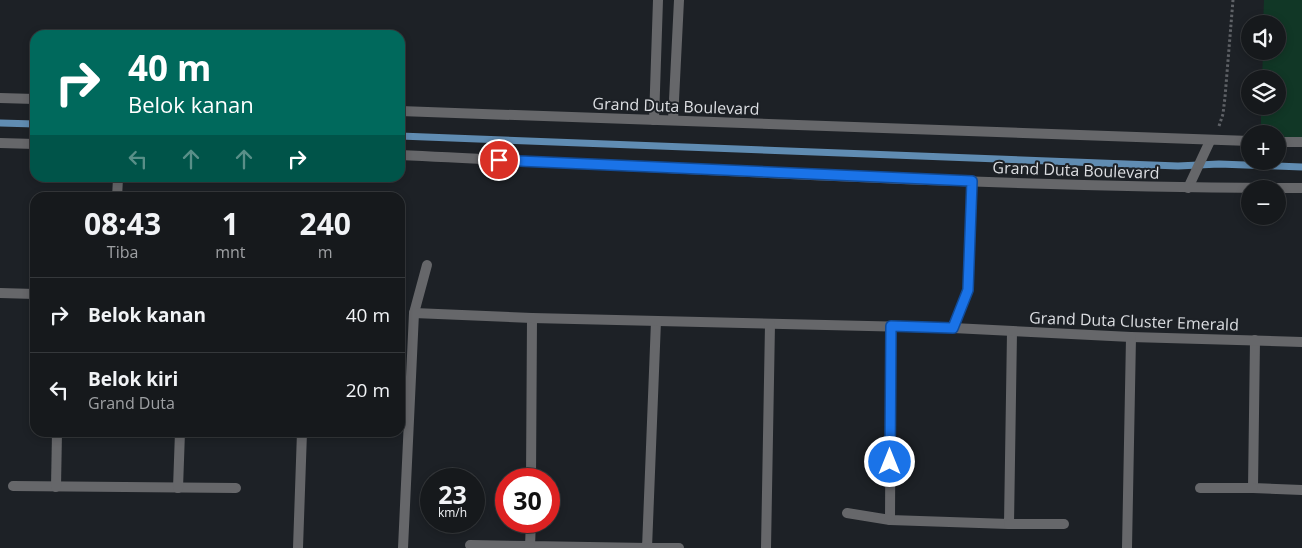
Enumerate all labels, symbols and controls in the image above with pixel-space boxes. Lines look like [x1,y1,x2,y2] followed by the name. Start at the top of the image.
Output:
[1241,15,1286,225] map controls
[1241,15,1286,60] button: sound
[128,44,211,91] text: 40 m
[45,50,110,115] icon: right
[1241,70,1286,115] button: layers
[128,89,254,119] text: Belok kanan
[592,92,760,120] street label: Grand Duta Boulevard
[1241,125,1286,170] button: +
[478,139,520,181] pin
[124,145,152,173] icon: left
[177,145,205,173] icon: ahead
[230,145,258,173] icon: ahead
[283,145,311,173] icon: right
[485,146,513,174] icon: arrive
[992,156,1160,184] street label: Grand Duta Boulevard
[1241,180,1286,225] button: −
[84,203,161,244] text: 08:43
[222,203,239,244] text: 1
[300,203,351,244] text: 240
[107,241,138,263] text: Tiba
[215,241,246,263] text: mnt
[318,241,333,263] text: m
[45,301,73,329] icon: right
[88,302,206,328] text: Belok kanan
[346,302,390,328] text: 40 m
[1029,306,1239,336] street label: Grand Duta Cluster Emerald
[88,366,178,392] text: Belok kiri
[45,376,73,404] icon: left
[346,377,390,403] text: 20 m
[88,392,175,414] text: Grand Duta
[863,435,915,487] position arrow
[495,468,560,533] speed limit sign: 30
[438,477,467,511] text: 23
[438,504,467,521] text: km/h

